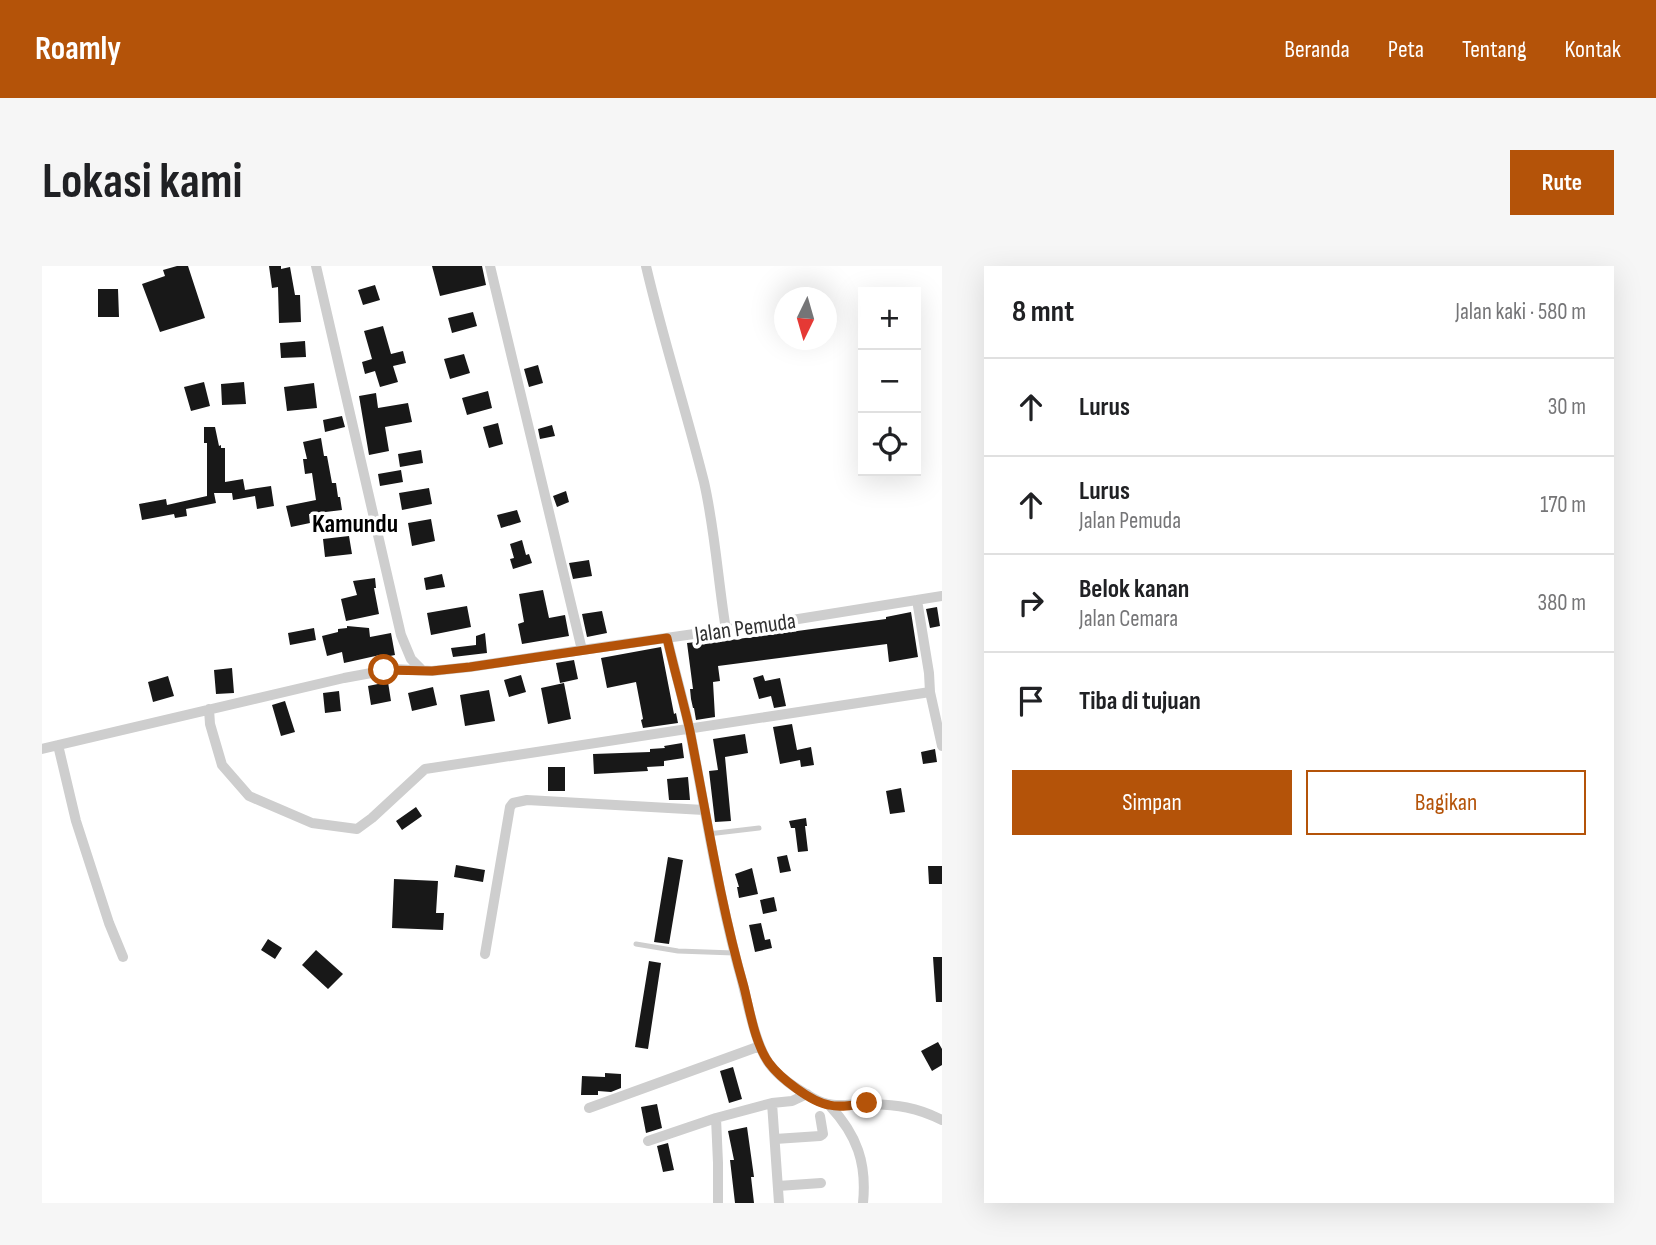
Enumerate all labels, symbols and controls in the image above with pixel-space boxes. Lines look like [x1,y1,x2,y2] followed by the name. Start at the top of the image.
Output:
[35,29,121,69] text: Roamly
[1284,35,1350,64] text: Beranda
[1388,35,1424,64] text: Peta
[1462,35,1527,64] text: Tentang
[1565,35,1621,64] text: Kontak
[1510,150,1614,215] button: Rute
[42,153,242,212] text: Lokasi kami
[774,287,837,350] north arrow
[858,287,921,476] map controls
[858,287,921,350] button: +
[1012,294,1074,330] text: 8 mnt
[1455,298,1586,326] text: Jalan kaki · 580 m
[858,350,921,413] button: −
[1012,388,1050,426] icon: ahead
[1079,392,1130,423] text: Lurus
[1548,393,1586,421] text: 30 m
[858,413,921,476] button: locate
[1079,476,1130,507] text: Lurus
[1012,486,1050,524] icon: ahead
[1540,491,1586,519] text: 170 m
[1079,507,1181,535] text: Jalan Pemuda
[312,509,398,540] district label: Kamundu
[1079,574,1189,605] text: Belok kanan
[1012,584,1050,622] icon: right
[1538,589,1586,617] text: 380 m
[1079,605,1178,633] text: Jalan Cemara
[692,607,798,649] street label: Jalan Pemuda
[368,654,399,685] route start
[1012,682,1050,720] icon: arrive
[1079,686,1201,717] text: Tiba di tujuan
[1012,770,1292,835] button: Simpan
[1306,770,1586,835] button: Bagikan
[851,1087,882,1118] route end

